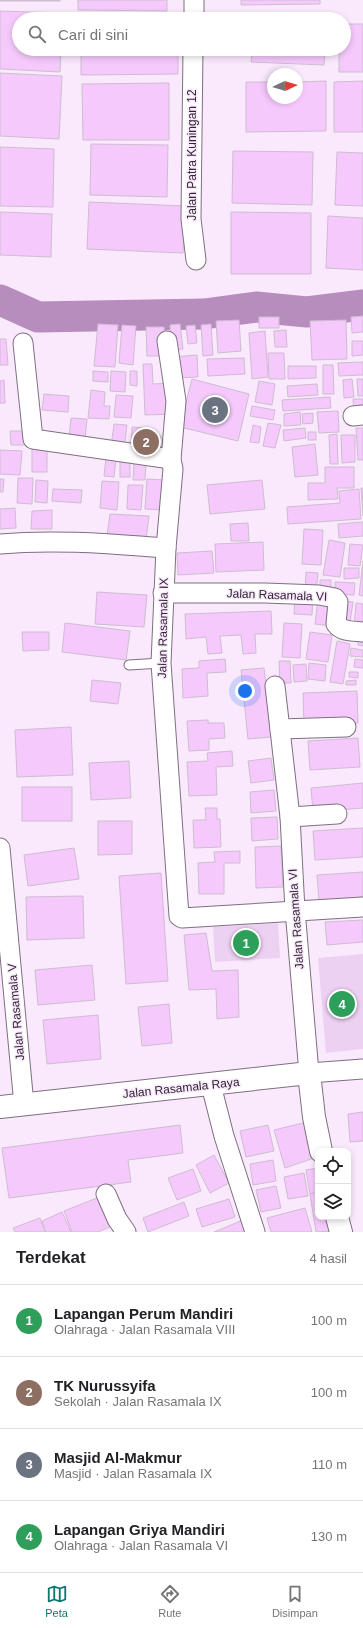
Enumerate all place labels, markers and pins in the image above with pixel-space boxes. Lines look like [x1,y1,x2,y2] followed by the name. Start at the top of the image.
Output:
[202,395,228,425] pin: 3
[133,427,159,457] pin: 2
[233,928,259,958] pin: 1
[329,989,355,1019] pin: 4

